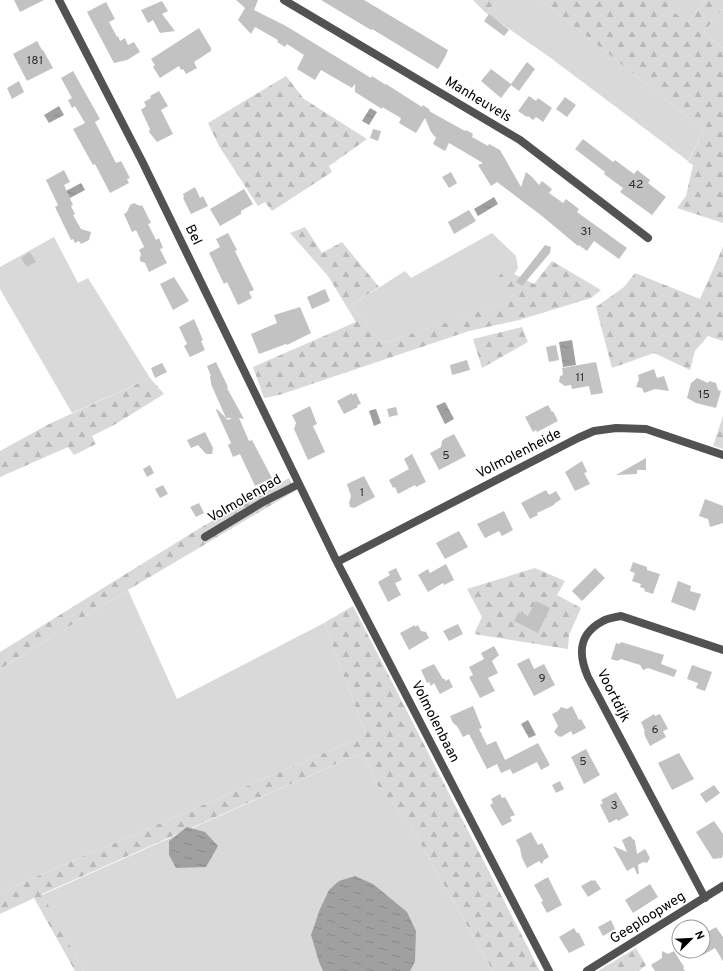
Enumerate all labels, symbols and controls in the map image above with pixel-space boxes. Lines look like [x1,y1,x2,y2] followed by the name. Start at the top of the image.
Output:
[27,53,43,69] house number: 181
[442,73,514,127] street label: Manheuvels
[629,177,643,193] house number: 42
[181,222,205,248] street label: Bel
[580,224,592,240] house number: 31
[576,370,584,386] house number: 11
[698,387,710,403] house number: 15
[474,425,564,483] street label: Volmolenheide
[442,448,450,464] house number: 5
[205,471,285,527] street label: Volmolenpad
[360,485,364,501] house number: 1
[592,667,634,725] street label: Voortdijk
[538,671,546,687] house number: 9
[407,678,463,766] street label: Volmolenbaan
[651,722,659,738] house number: 6
[579,754,587,770] house number: 5
[610,798,618,814] house number: 3
[607,888,689,948] street label: Geeploopweg
[671,919,711,959] north arrow
[691,929,707,942] text: N

